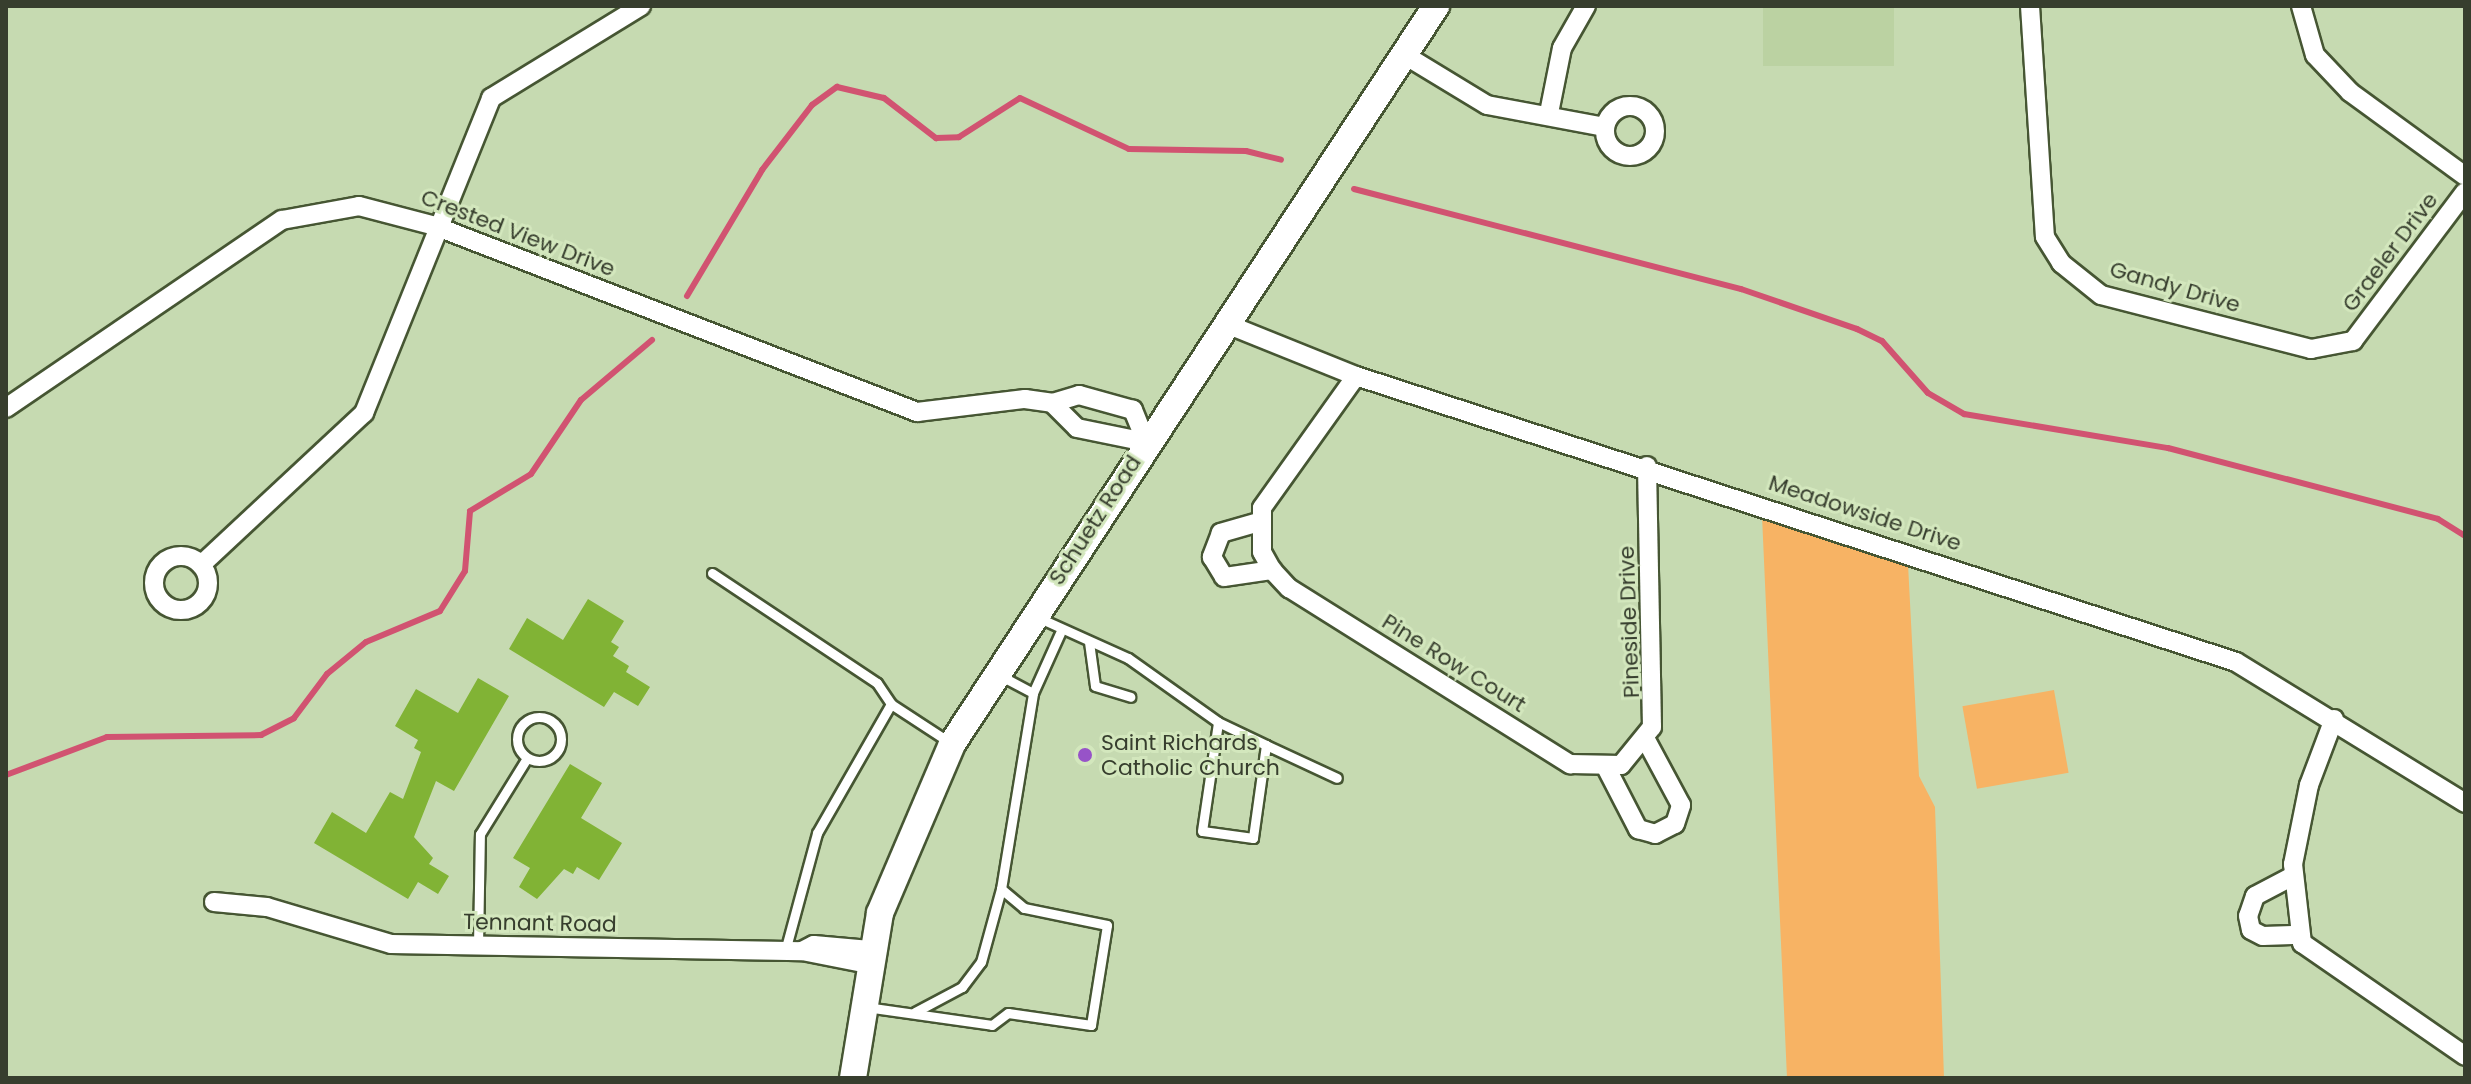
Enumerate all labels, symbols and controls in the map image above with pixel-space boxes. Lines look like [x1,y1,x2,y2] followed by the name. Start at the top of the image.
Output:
[417,184,619,282] street label: Crested View Drive
[2337,187,2443,317] street label: Graeler Drive
[2107,256,2243,318] street label: Gandy Drive
[1043,450,1147,590] street label: Schuetz Road
[1765,469,1965,557] street label: Meadowside Drive
[1613,545,1645,699] street label: Pineside Drive
[1377,608,1531,718] street label: Pine Row Court
[1101,729,1280,780] place label: Saint Richards Catholic Church
[1076,746,1094,764] marker: Saint Richards Catholic Church
[463,908,617,938] street label: Tennant Road

